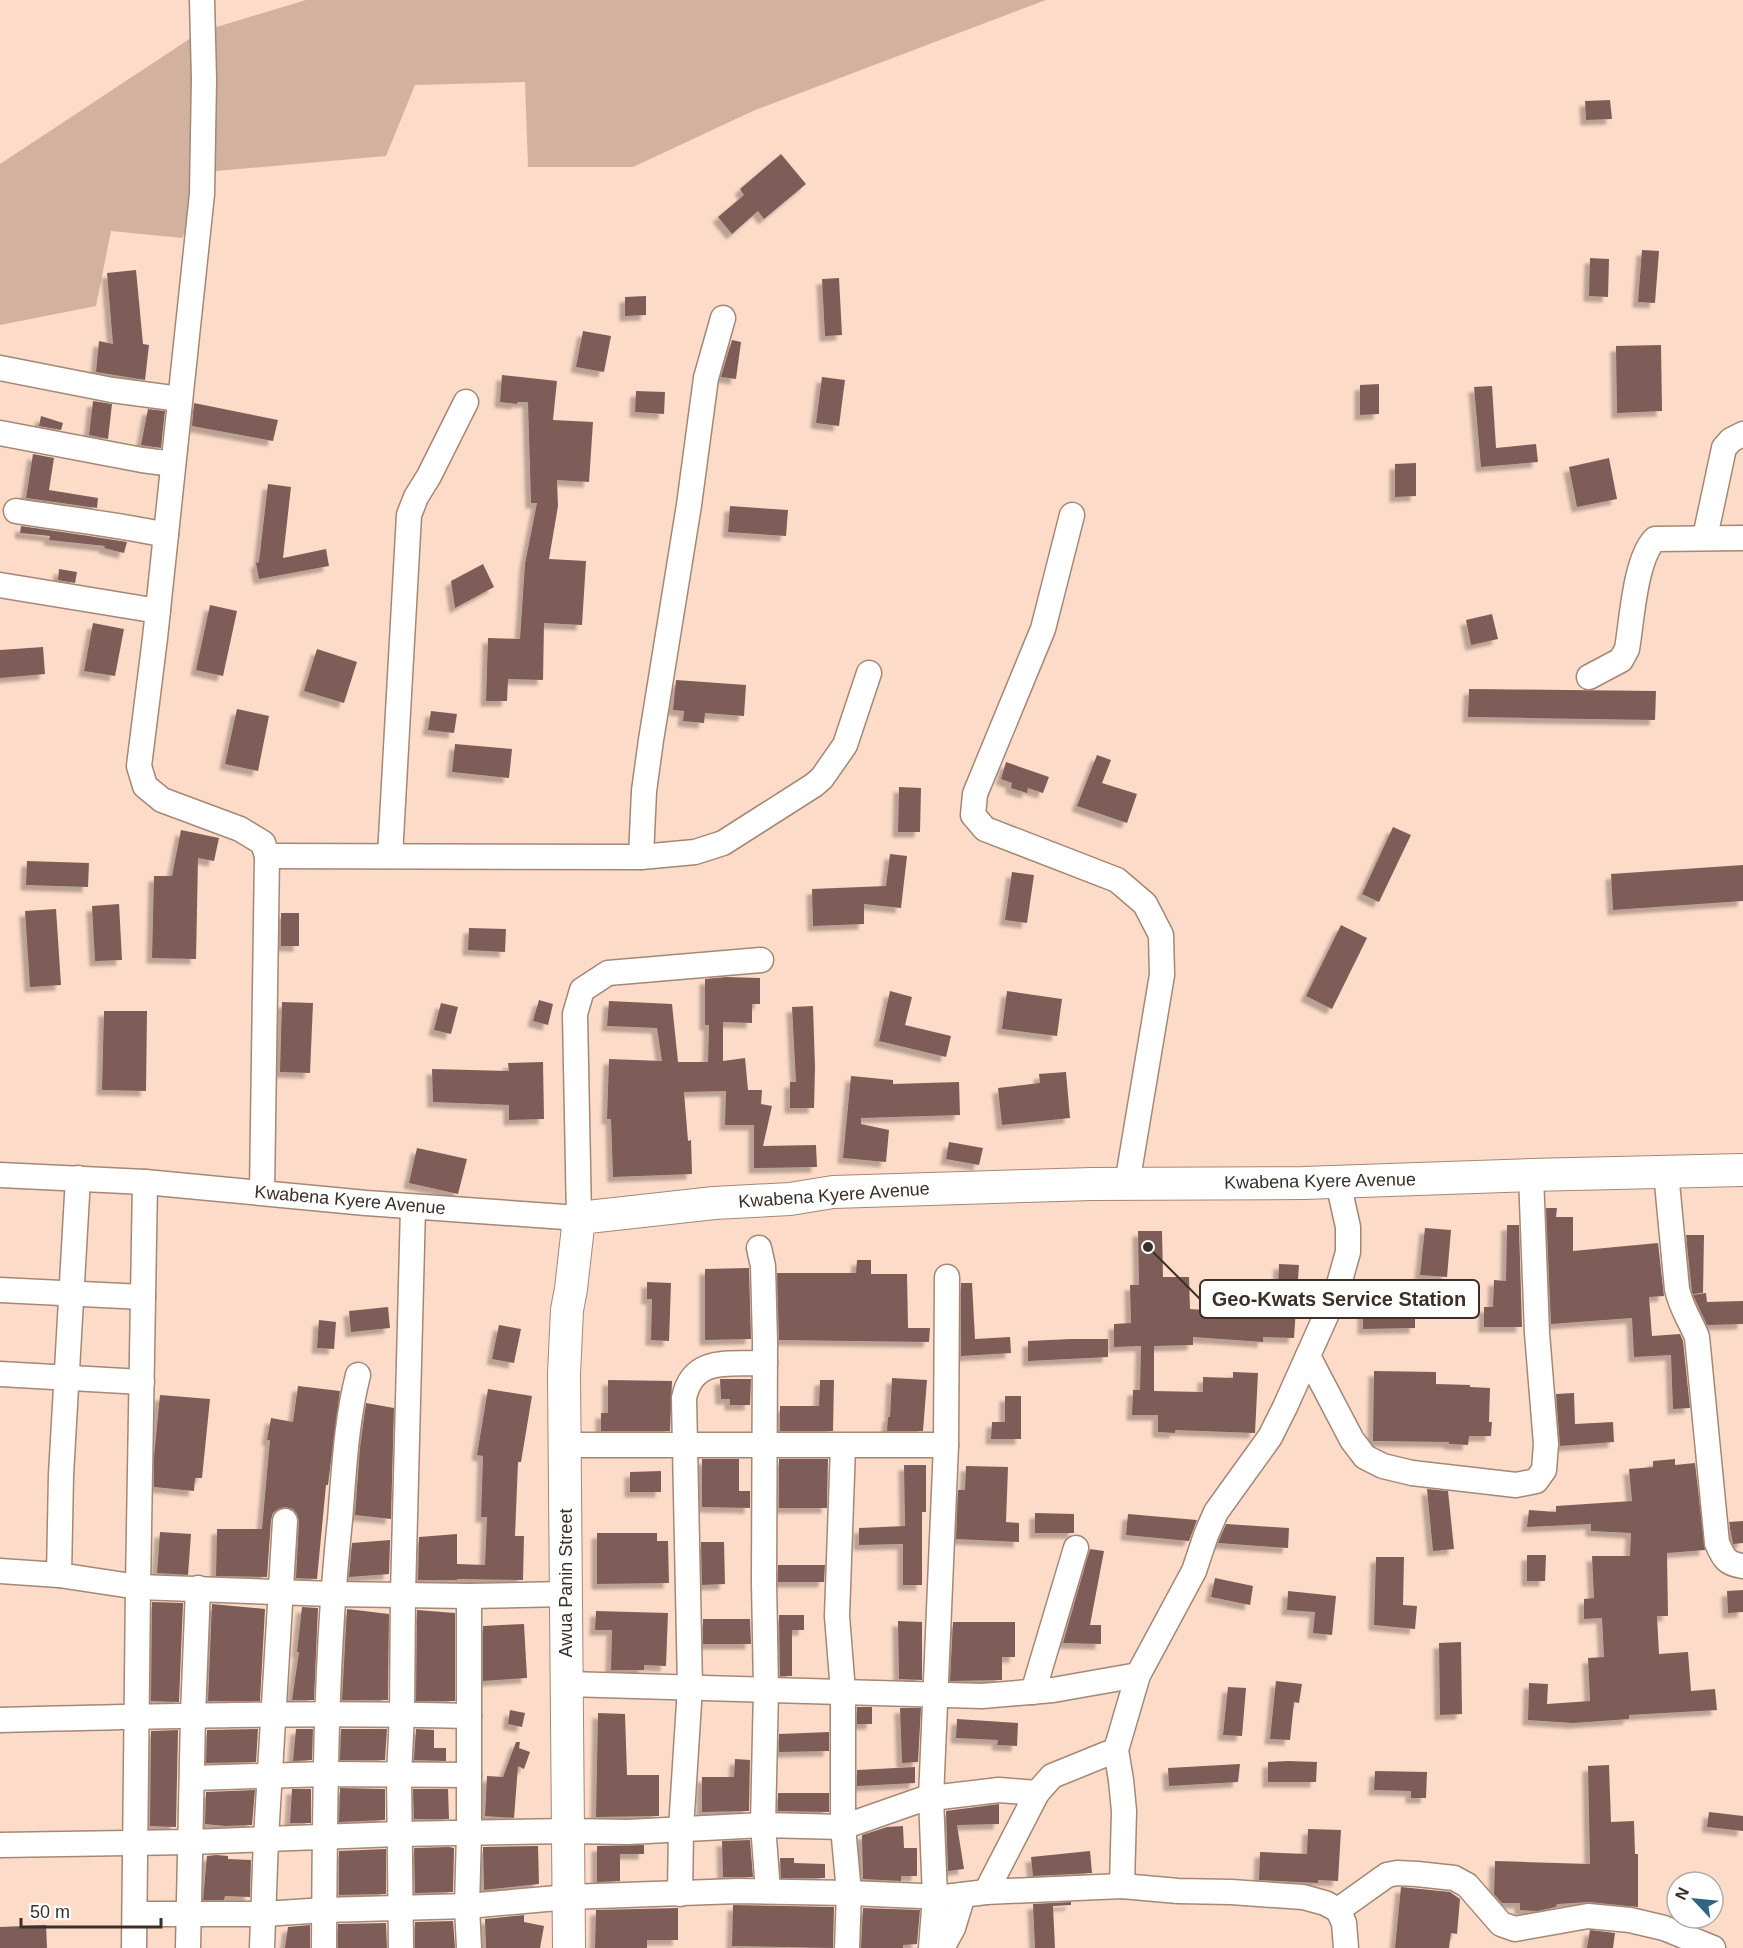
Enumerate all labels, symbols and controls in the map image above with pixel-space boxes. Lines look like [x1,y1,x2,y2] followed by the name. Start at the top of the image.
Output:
[1224,1169,1416,1193] street label: Kwabena Kyere Avenue
[738,1178,930,1212] street label: Kwabena Kyere Avenue
[254,1182,446,1218] street label: Kwabena Kyere Avenue
[1200,1280,1479,1318] callout: Geo-Kwats Service Station
[1212,1288,1466,1310] text: Geo-Kwats Service Station
[556,1509,576,1657] street label: Awua Panin Street
[1665,1870,1725,1930] north arrow
[1672,1885,1692,1903] text: N
[21,1891,160,1929] scale bar
[30,1902,70,1922] text: 50 m

